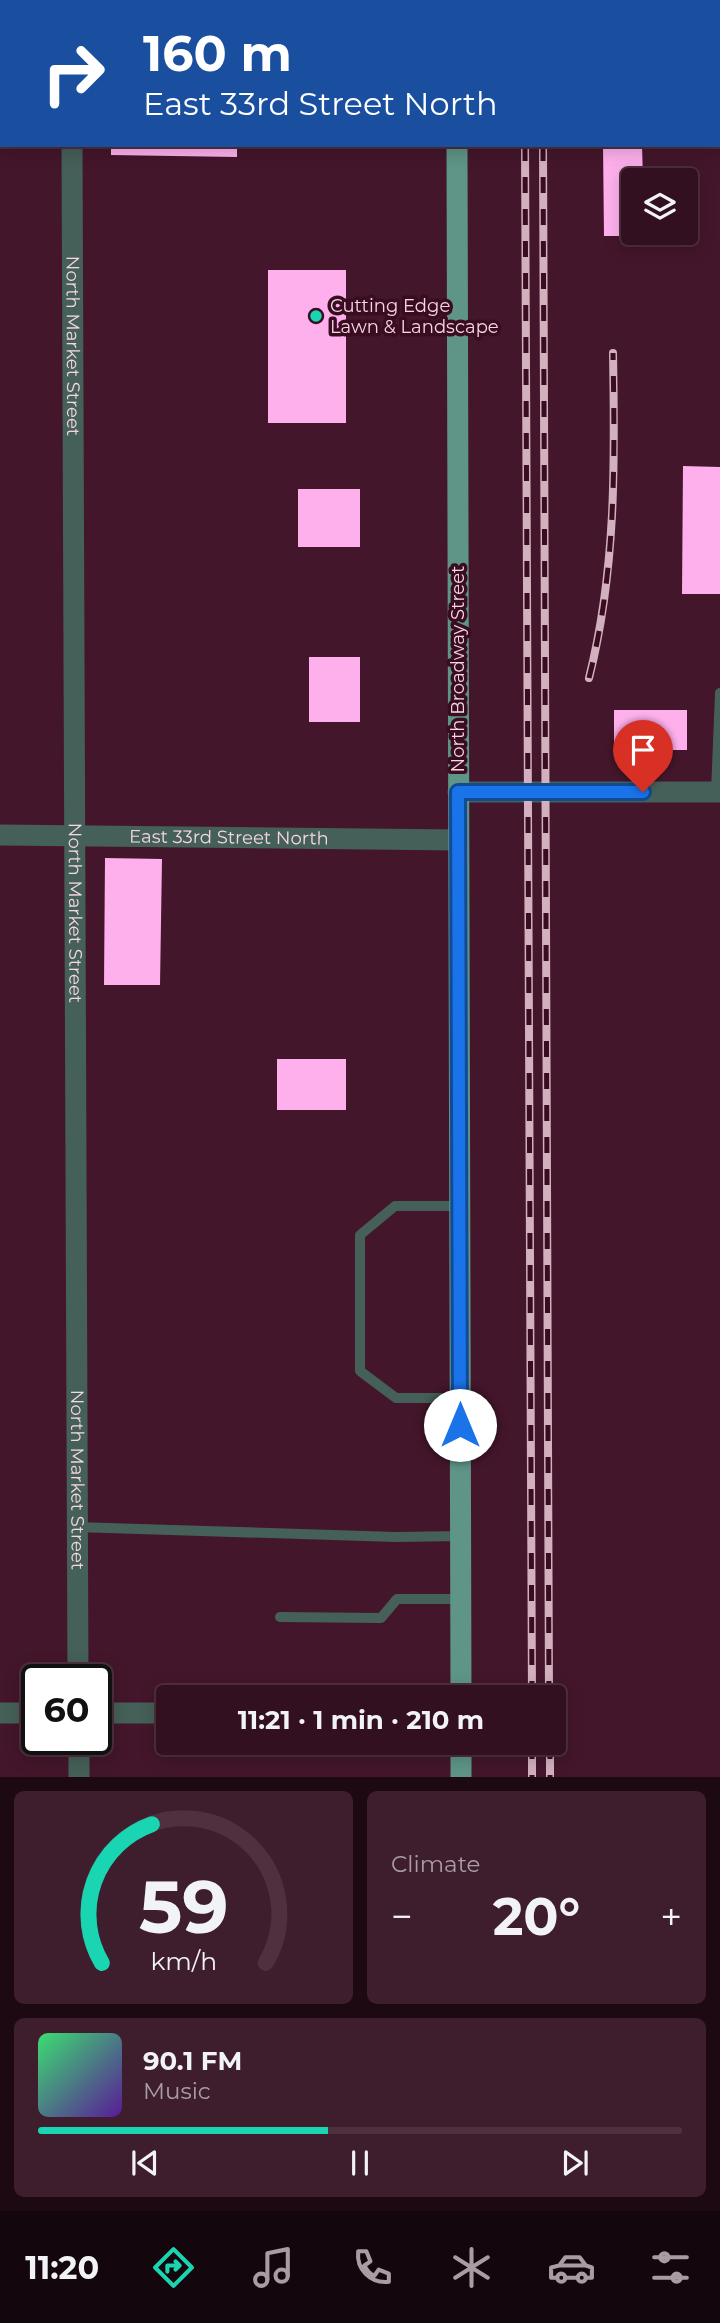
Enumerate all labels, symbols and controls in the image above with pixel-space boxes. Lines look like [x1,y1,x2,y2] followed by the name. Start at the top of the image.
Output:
[143,24,292,83] text: 160 m
[28,28,119,119] icon: right
[143,84,498,123] text: East 33rd Street North
[621,168,698,245] map controls
[621,168,698,245] button: layers
[61,256,84,436] street label: North Market Street
[330,295,499,338] place label: Cutting Edge Lawn & Landscape
[308,308,324,324] marker: Cutting Edge Lawn & Landscape
[447,566,469,772] street label: North Broadway Street
[613,720,673,792] pin
[624,731,662,769] icon: arrive
[64,823,86,1003] street label: North Market Street
[129,825,329,850] street label: East 33rd Street North
[423,1388,497,1462] position arrow
[66,1390,89,1570] street label: North Market Street
[21,1664,112,1755] speed limit sign: 60
[238,1704,484,1736] text: 11:21 · 1 min · 210 m
[391,1850,480,1878] text: Climate
[139,1864,228,1952] text: 59
[493,1885,580,1948] text: 20°
[391,1893,413,1940] text: −
[660,1893,682,1940] text: +
[150,1946,217,1976] text: km/h
[143,2045,242,2077] text: 90.1 FM
[143,2077,211,2105] text: Music
[126,2144,164,2182] icon: previous
[341,2144,379,2182] icon: pause
[556,2144,594,2182] icon: next
[149,2243,198,2292] icon: directions
[249,2243,298,2292] icon: music
[348,2243,397,2292] icon: phone
[447,2243,496,2292] icon: climate
[547,2243,596,2292] icon: car
[646,2243,695,2292] icon: filters
[25,2248,99,2287] text: 11:20

